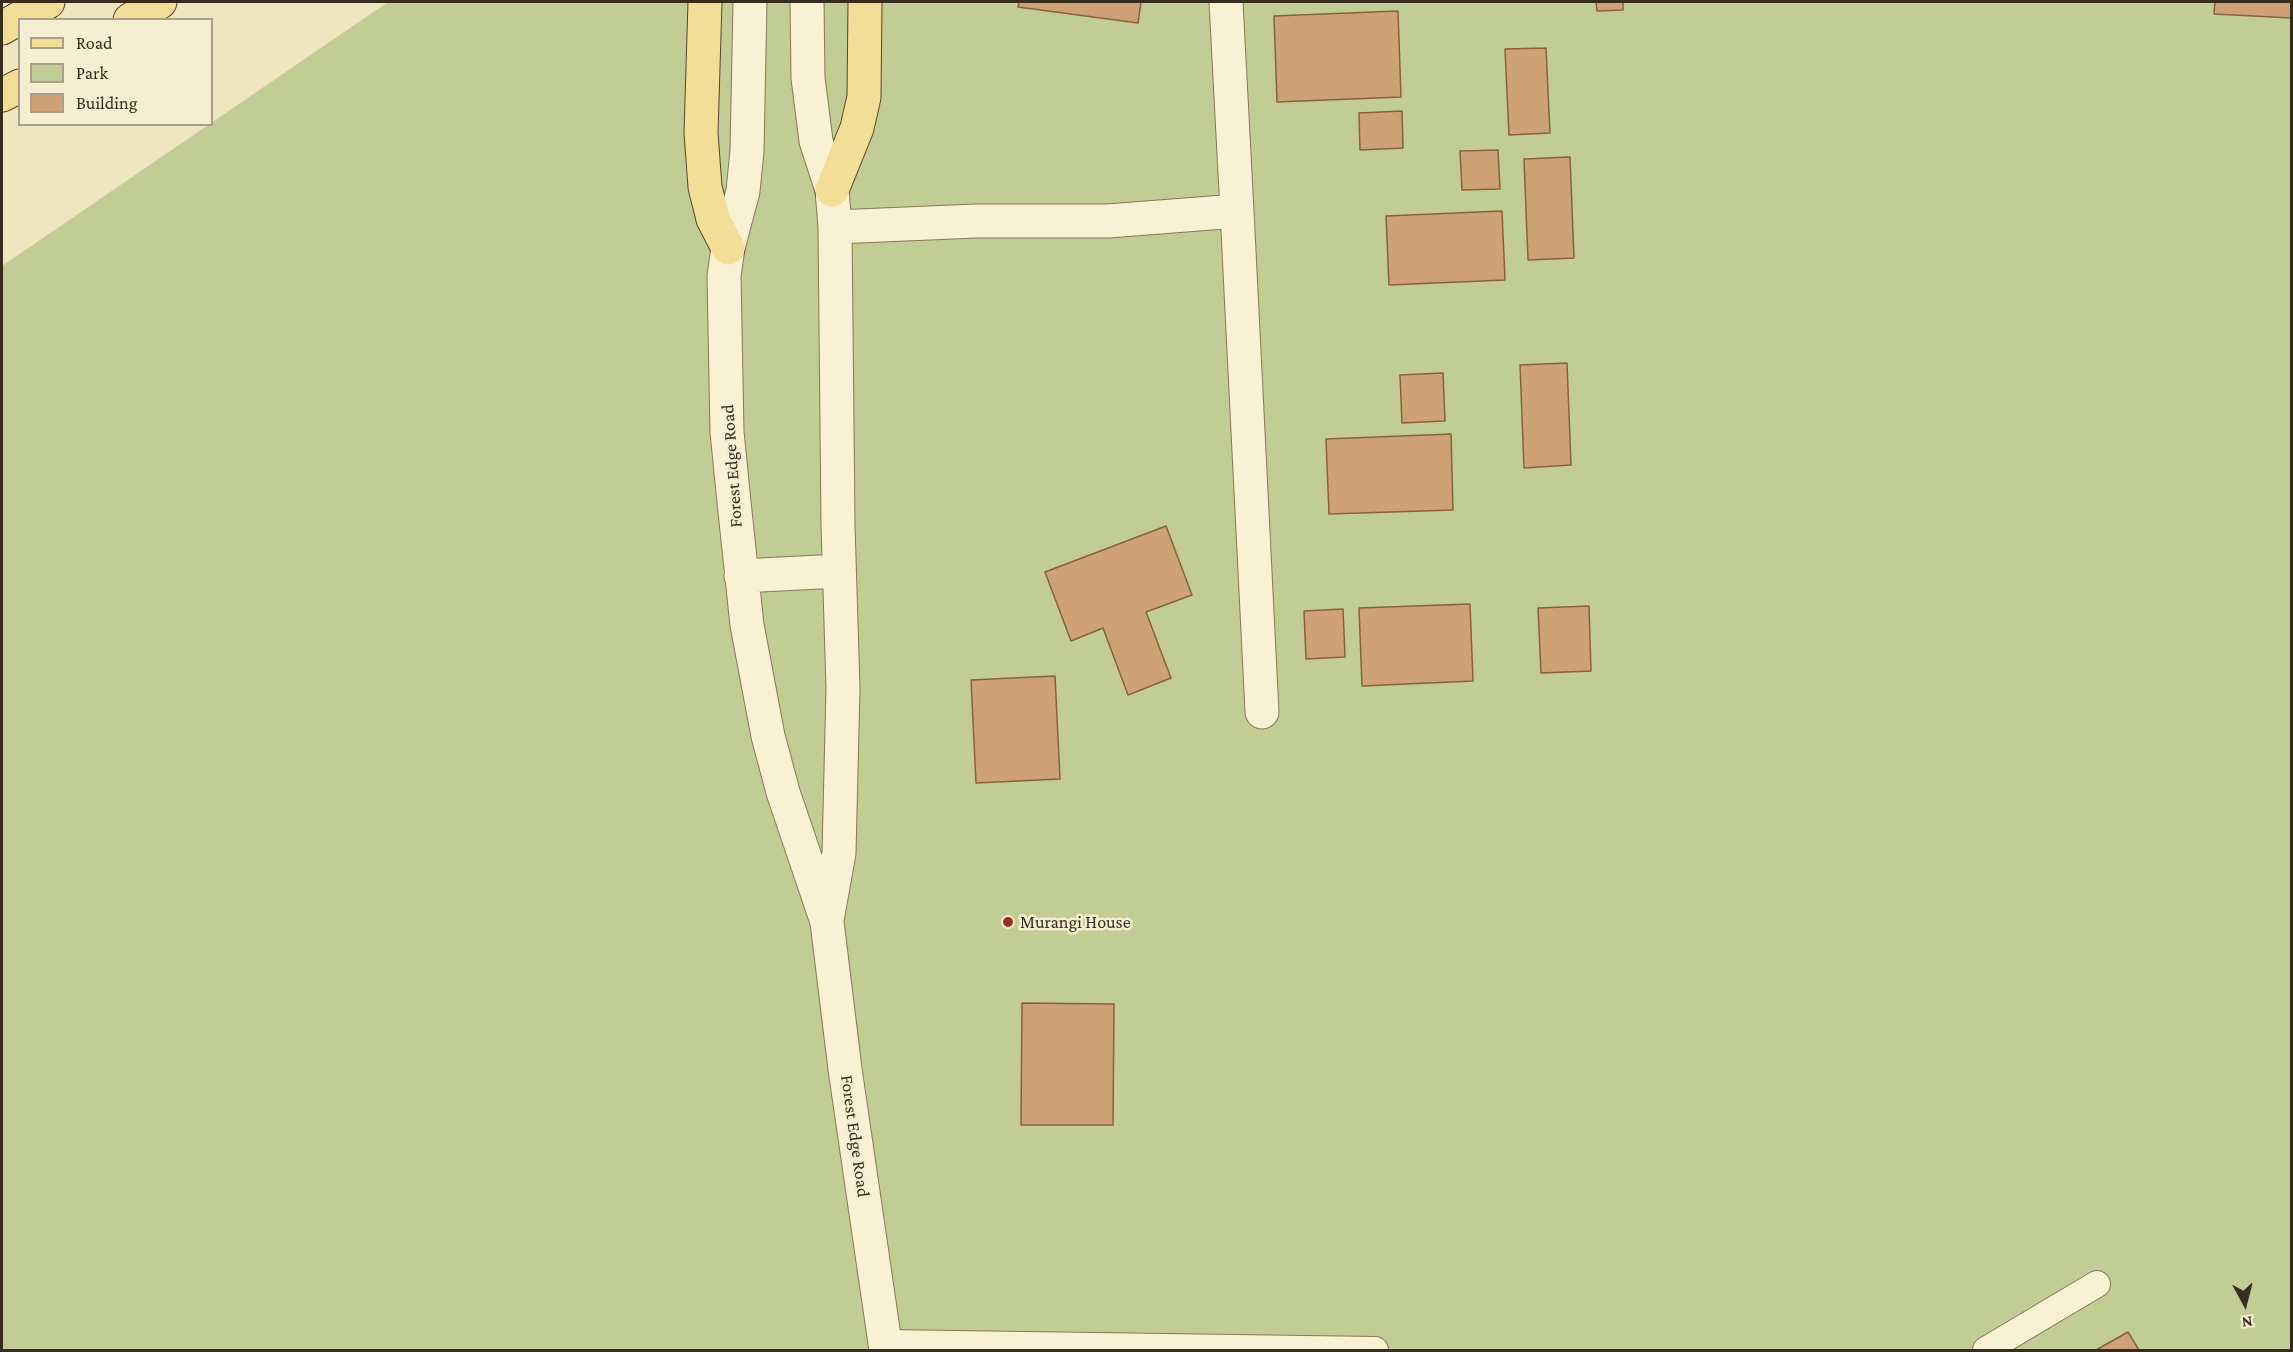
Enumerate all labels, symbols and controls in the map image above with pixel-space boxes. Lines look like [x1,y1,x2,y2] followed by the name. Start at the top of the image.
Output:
[18,18,213,126] legend
[76,33,113,53] text: Road
[76,63,108,83] text: Park
[76,93,137,113] text: Building
[717,404,747,528] street label: Forest Edge Road
[1020,911,1131,933] place label: Murangi House
[1001,915,1015,929] marker: Murangi House
[836,1073,874,1199] street label: Forest Edge Road
[2215,1274,2275,1334] north arrow
[2241,1313,2254,1331] text: N

